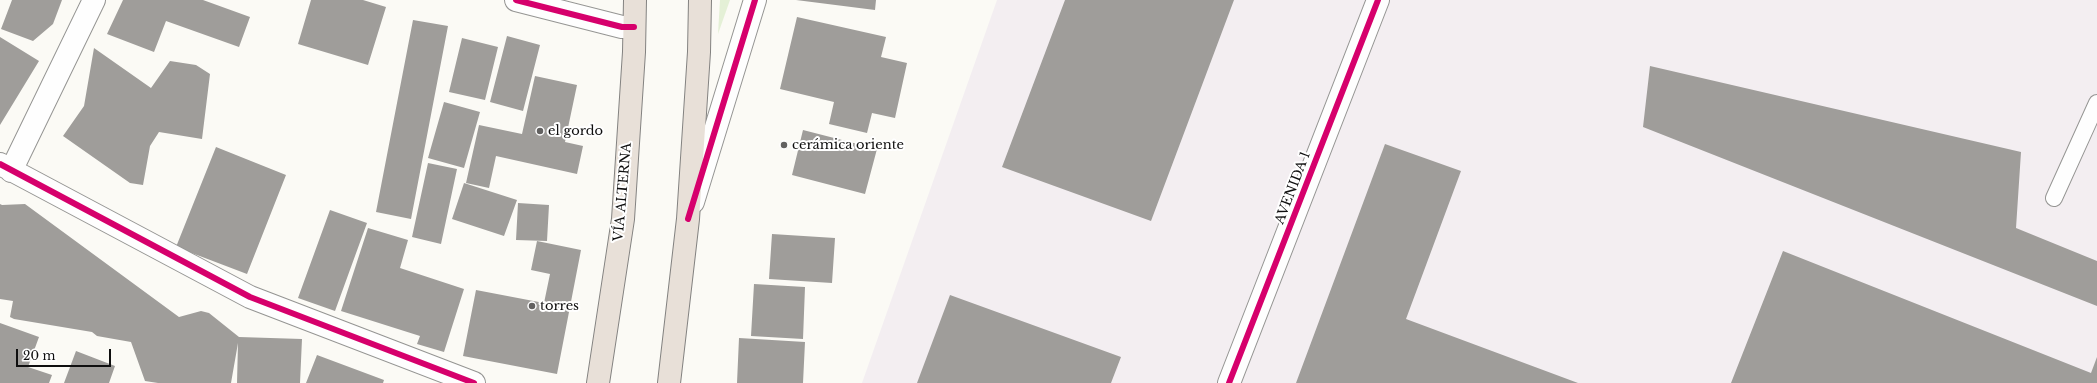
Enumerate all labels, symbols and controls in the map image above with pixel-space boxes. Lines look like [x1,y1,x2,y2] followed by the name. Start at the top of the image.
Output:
[548,123,603,139] place label: el gordo
[535,126,545,136] marker: el gordo
[792,137,904,153] place label: cerámica oriente
[779,140,789,150] marker: cerámica oriente
[611,142,635,242] street label: VÍA ALTERNA
[1272,149,1314,227] street label: AVENIDA 1
[540,298,579,314] place label: torres
[527,301,537,311] marker: torres
[18,341,113,367] scale bar
[23,348,55,363] text: 20 m

